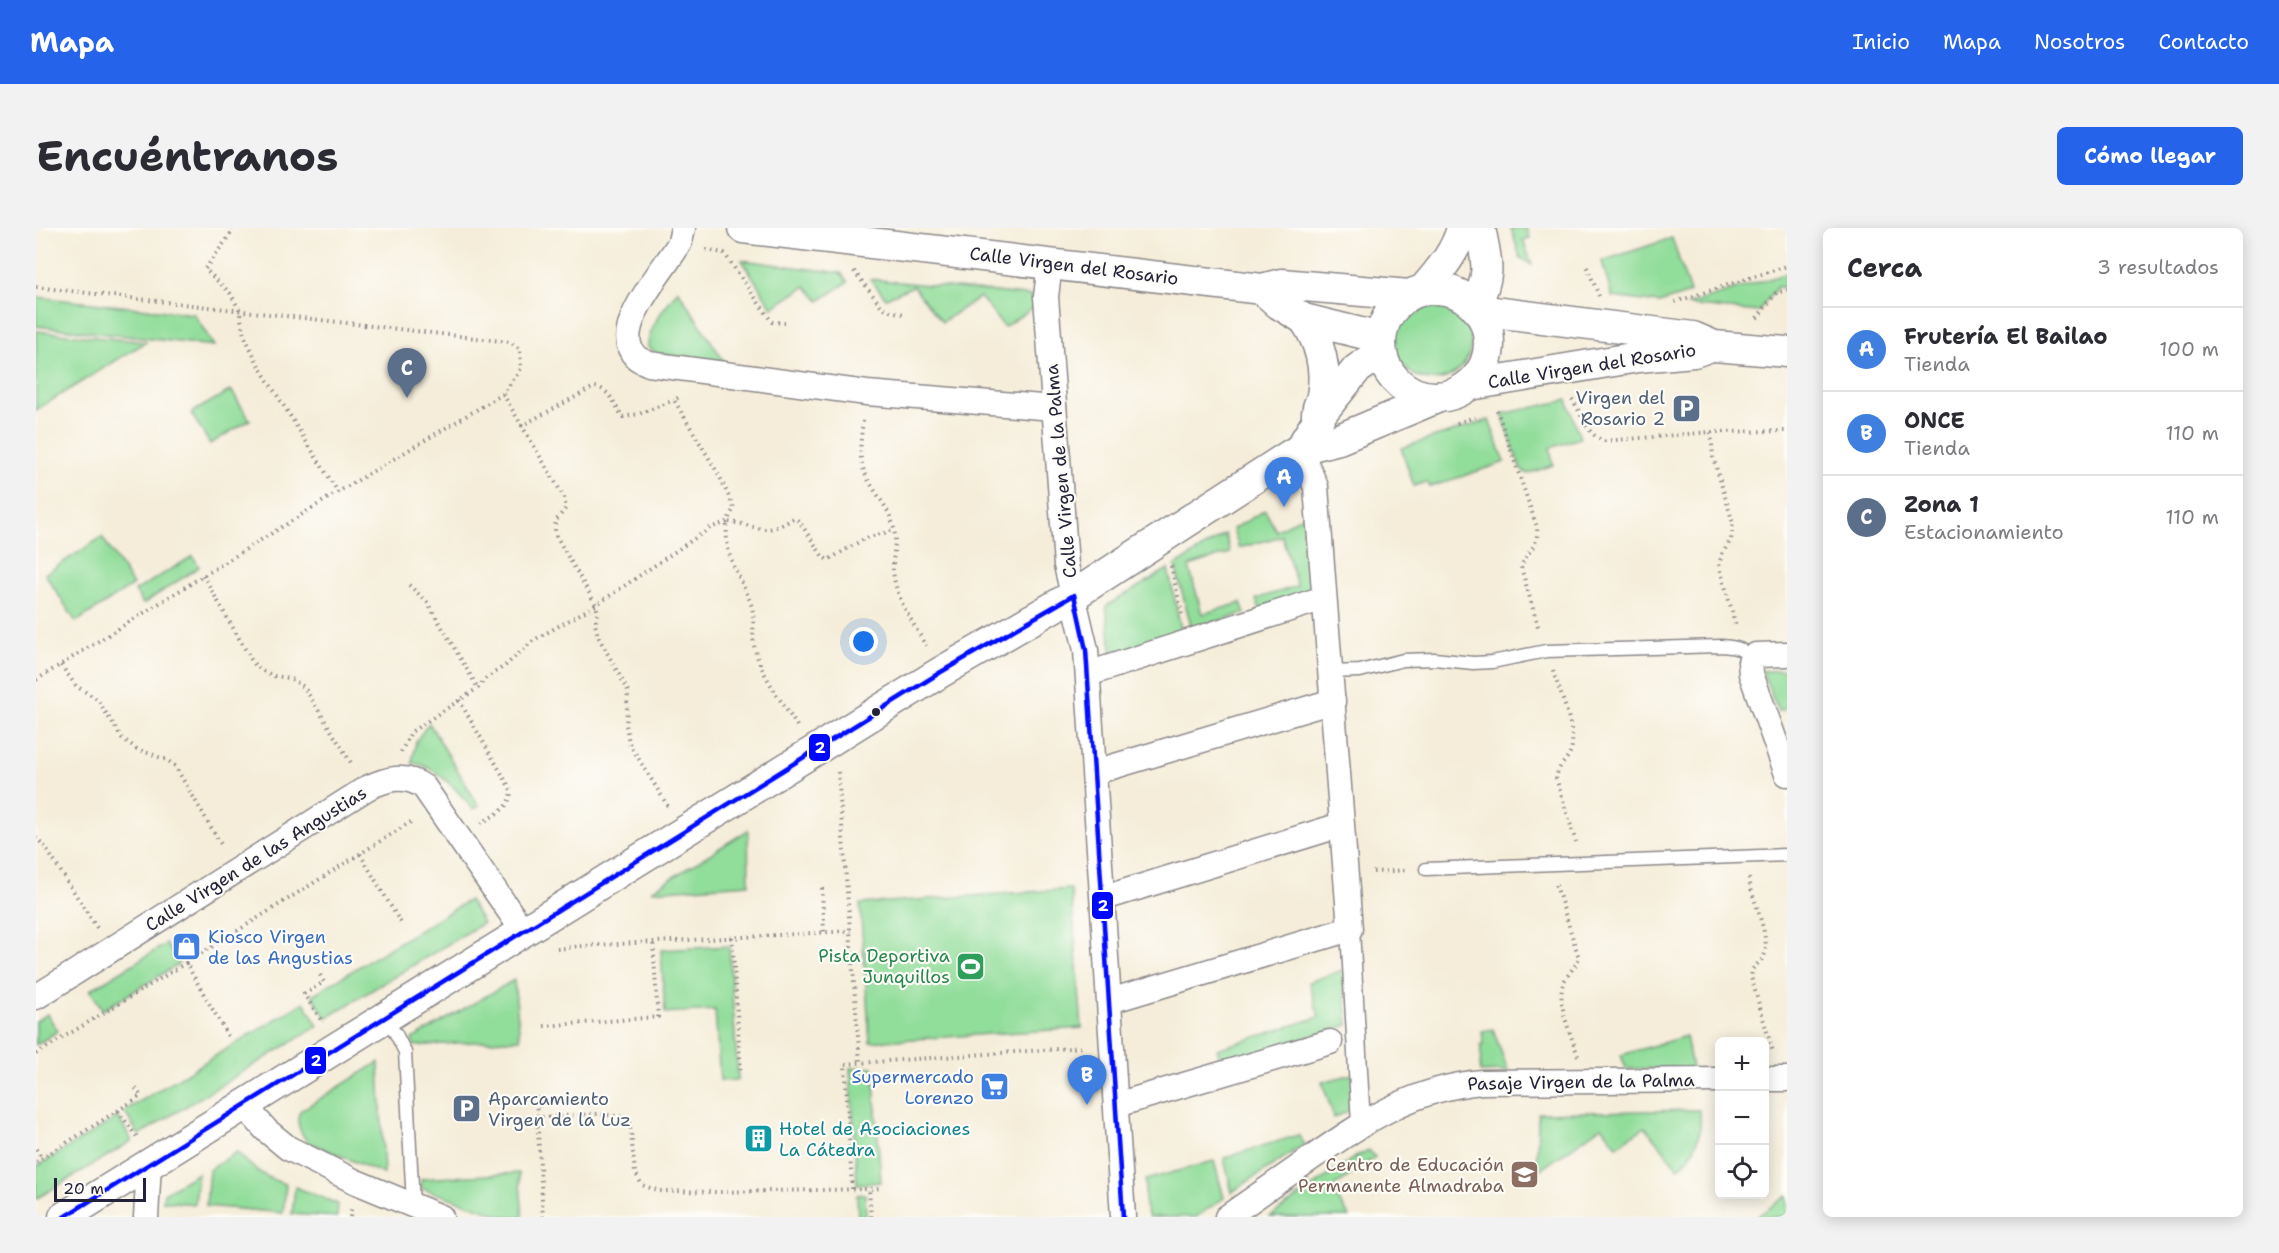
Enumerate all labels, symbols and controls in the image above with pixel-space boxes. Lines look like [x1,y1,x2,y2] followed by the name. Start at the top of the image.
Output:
[30,23,114,61] text: Mapa
[1852,28,1910,56] text: Inicio
[1943,28,2001,56] text: Mapa
[2034,28,2125,56] text: Nosotros
[2158,28,2249,56] text: Contacto
[2057,127,2243,185] button: Cómo llegar
[36,128,338,184] text: Encuéntranos
[968,241,1180,291] street label: Calle Virgen del Rosario
[1847,250,1922,285] text: Cerca
[2097,254,2219,280] text: 3 resultados
[1904,322,2108,351] text: Frutería El Bailao
[1859,336,1874,362] text: A
[2159,336,2219,362] text: 100 m
[1486,338,1698,394] street label: Calle Virgen del Rosario
[388,348,427,398] pin: C
[1904,351,1970,377] text: Tienda
[1040,363,1082,579] street label: Calle Virgen de la Palma
[1576,386,1666,431] place label: Virgen del Rosario 2
[1670,392,1702,424] parking icon: Virgen del Rosario 2
[1904,406,1965,435] text: ONCE
[1860,420,1873,446] text: B
[2165,420,2219,446] text: 110 m
[1904,435,1970,461] text: Tienda
[1264,458,1304,507] pin: A
[1904,490,1979,519] text: Zona 1
[1860,504,1873,530] text: C
[2165,504,2219,530] text: 110 m
[1904,519,2064,545] text: Estacionamiento
[849,627,878,656] your location
[870,706,882,718] unlabelled marker
[808,733,831,762] line badge: 2
[814,737,826,758] text: 2
[141,781,371,937] street label: Calle Virgen de las Angustias
[1091,891,1114,920] line badge: 2
[1097,895,1109,916] text: 2
[208,925,353,970] place label: Kiosco Virgen de las Angustias
[171,931,203,963] shop icon: Kiosco Virgen de las Angustias
[818,944,950,989] place label: Pista Deportiva Junquillos
[955,950,987,982] sports icon: Pista Deportiva Junquillos
[1715,1037,1769,1199] map controls
[1715,1037,1769,1091] button: +
[304,1046,327,1075] line badge: 2
[310,1050,322,1071] text: 2
[1068,1056,1106,1105] pin: B
[852,1065,974,1110] place label: Supermercado Lorenzo
[1467,1068,1695,1096] street label: Pasaje Virgen de la Palma
[979,1071,1011,1103] supermarket icon: Supermercado Lorenzo
[488,1087,631,1132] place label: Aparcamiento Virgen de la Luz
[1715,1091,1769,1145] button: −
[451,1093,483,1125] parking icon: Aparcamiento Virgen de la Luz
[779,1117,970,1162] place label: Hotel de Asociaciones La Cátedra
[742,1123,774,1155] building icon: Hotel de Asociaciones La Cátedra
[1715,1145,1769,1199] button: locate
[1298,1153,1504,1198] place label: Centro de Educación Permanente Almadraba
[1509,1159,1541,1191] school or university icon: Centro de Educación Permanente Almadraba
[54,1175,146,1202] scale bar
[63,1178,104,1199] text: 20 m

